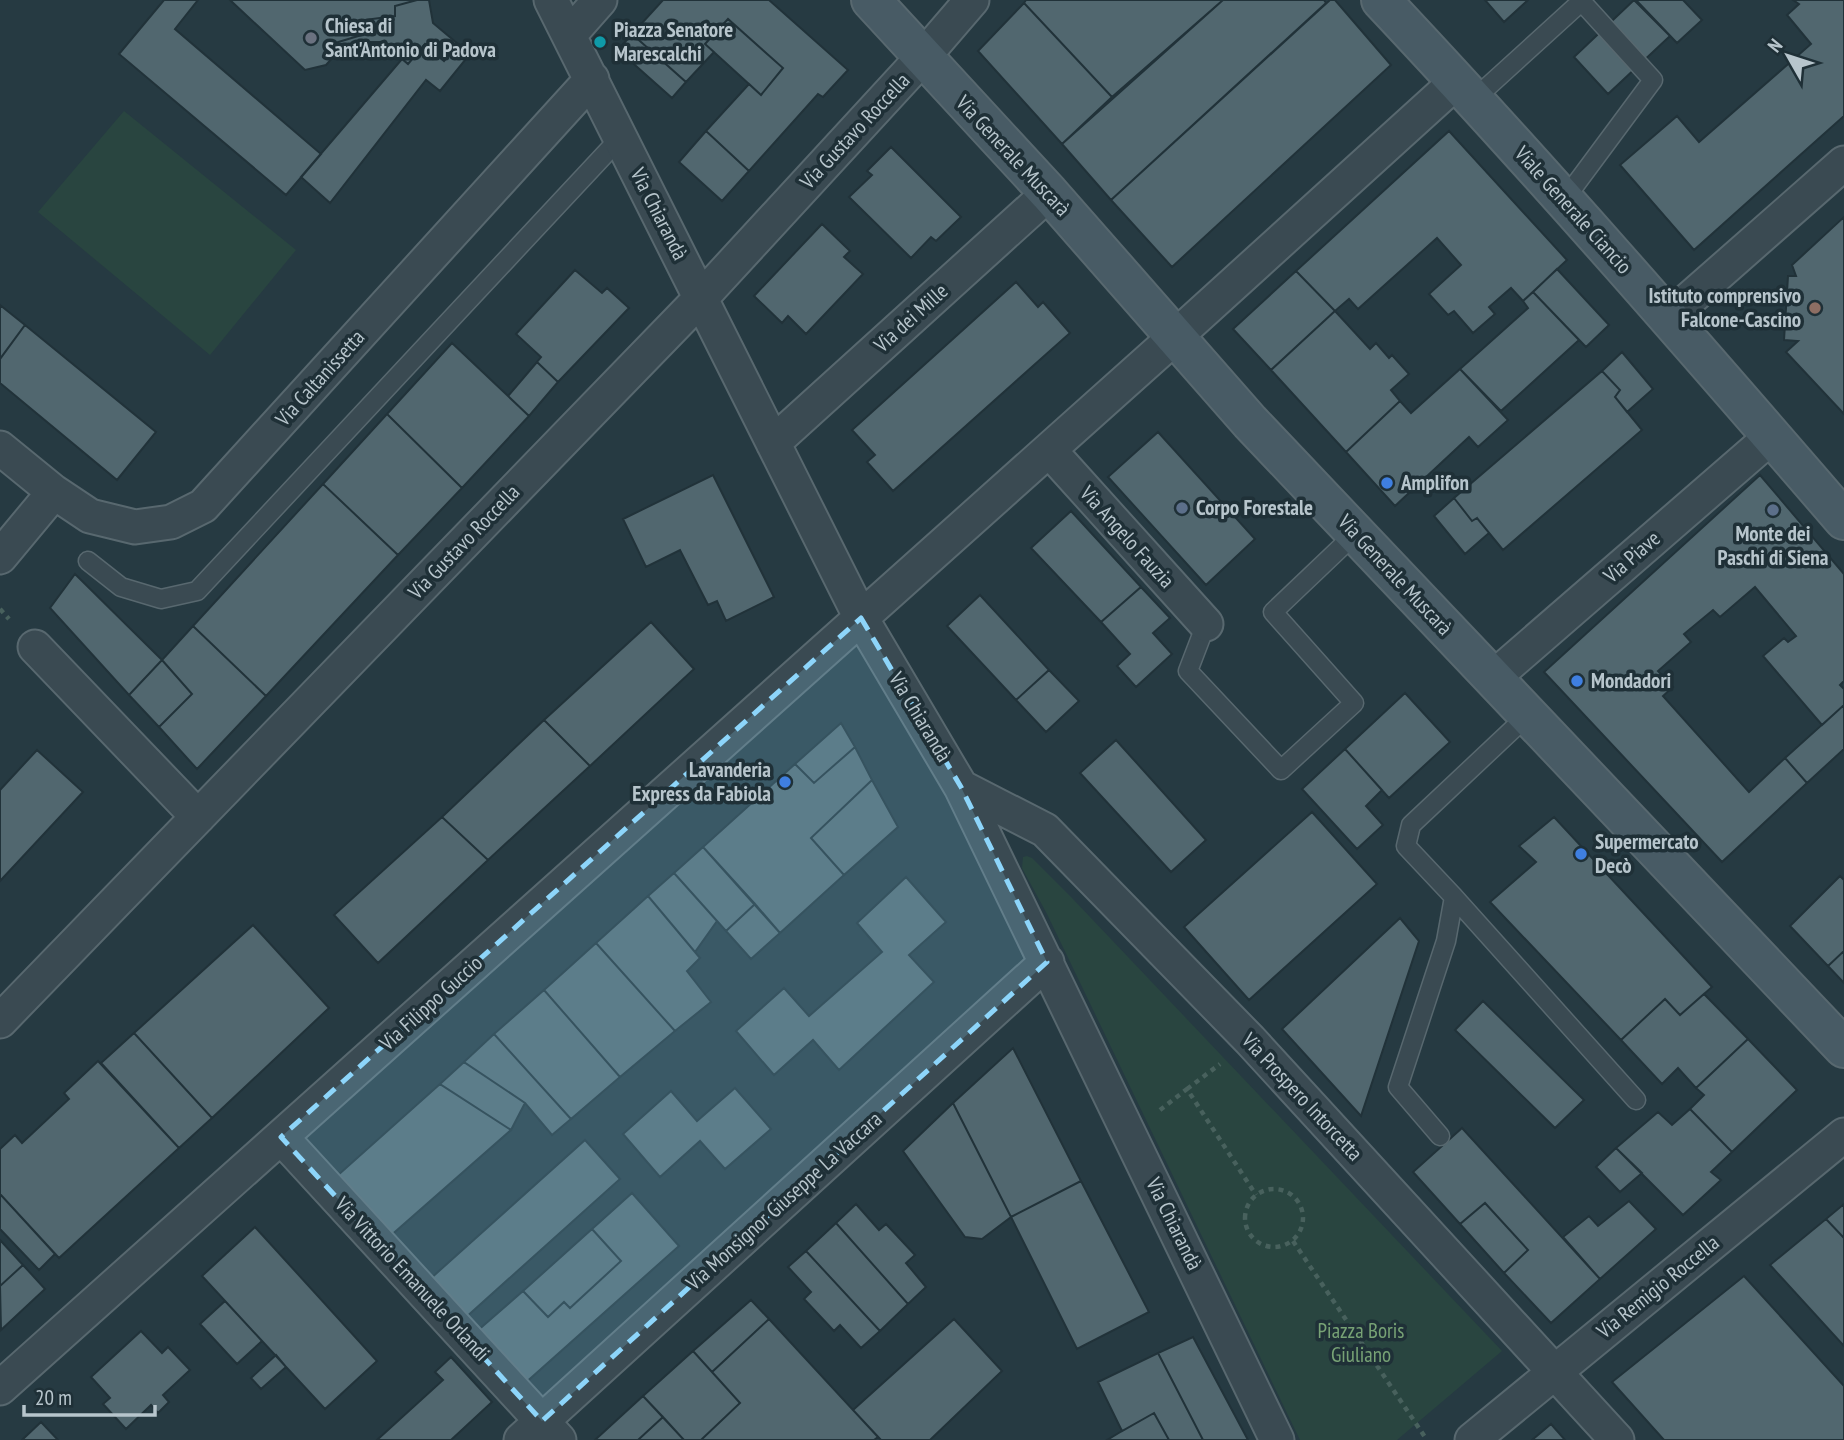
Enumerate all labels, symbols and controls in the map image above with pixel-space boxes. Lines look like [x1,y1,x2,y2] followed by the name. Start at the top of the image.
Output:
[325,12,496,63] place label: Chiesa di Sant'Antonio di Padova
[614,16,733,67] place label: Piazza Senatore Marescalchi
[1753,21,1823,91] north arrow
[303,30,319,46] marker: Chiesa di Sant'Antonio di Padova
[592,34,608,50] marker: Piazza Senatore Marescalchi
[1762,34,1787,57] text: N
[793,67,915,195] street label: Via Gustavo Roccella
[950,89,1076,222] street label: Via Generale Muscarà
[1508,139,1638,279] street label: Viale Generale Ciancio
[624,162,694,264] street label: Via Chiarandà
[867,277,953,359] street label: Via dei Mille
[1649,282,1801,333] place label: Istituto comprensivo Falcone-Cascino
[1807,300,1823,316] marker: Istituto comprensivo Falcone-Cascino
[269,324,370,432] street label: Via Caltanissetta
[1400,469,1469,496] place label: Amplifon
[1379,475,1395,491] marker: Amplifon
[401,479,525,605] street label: Via Gustavo Roccella
[1074,479,1180,593] street label: Via Angelo Fauzia
[1196,494,1313,521] place label: Corpo Forestale
[1174,500,1190,516] marker: Corpo Forestale
[1765,502,1781,518] marker: Monte dei Paschi di Siena
[1332,508,1458,641] street label: Via Generale Muscarà
[1718,520,1829,571] place label: Monte dei Paschi di Siena
[1597,525,1666,589] street label: Via Piave
[883,666,958,766] street label: Via Chiarandà
[1591,667,1671,694] place label: Mondadori
[1569,673,1585,689] marker: Mondadori
[632,756,771,807] place label: Lavanderia Express da Fabiola
[777,774,793,790] marker: Lavanderia Express da Fabiola
[1595,828,1699,879] place label: Supermercato Decò
[1573,846,1589,862] marker: Supermercato Decò
[373,949,488,1057] street label: Via Filippo Guccio
[1235,1026,1369,1166] street label: Via Prospero Intorcetta
[679,1105,887,1296] street label: Via Monsignor Giuseppe La Vaccara
[1140,1172,1208,1275] street label: Via Chiarandà
[329,1190,495,1366] street label: Via Vittorio Emanuele Orlandi
[1590,1229,1724,1345] street label: Via Remigio Roccella
[1318,1317,1404,1368] park label: Piazza Boris Giuliano
[24,1374,156,1418] scale bar
[35,1384,72,1411] text: 20 m

